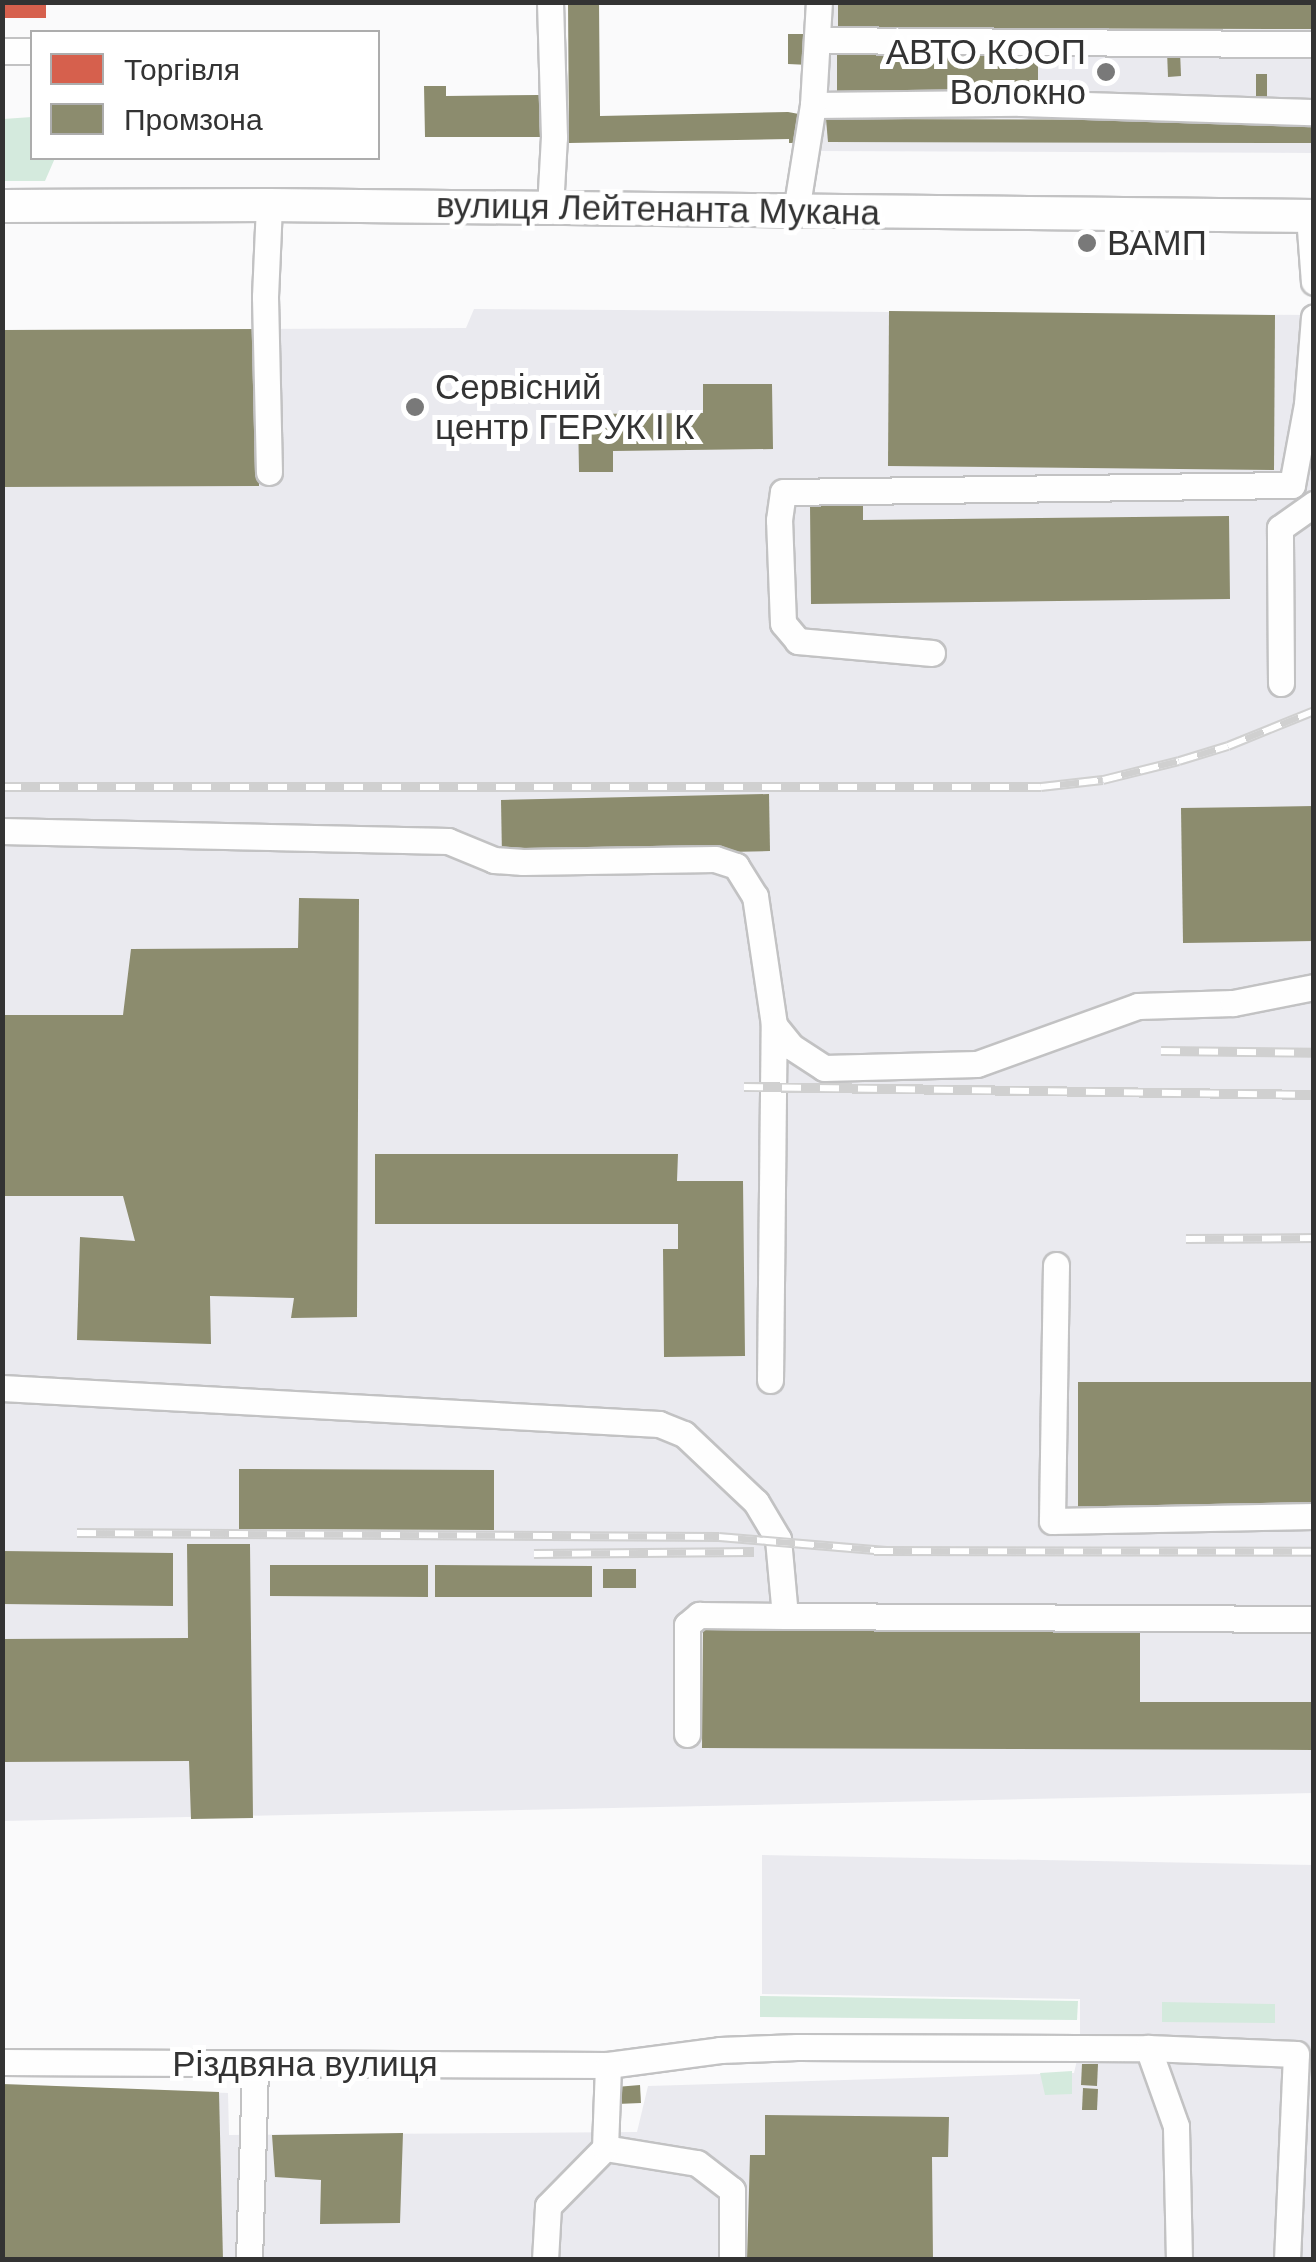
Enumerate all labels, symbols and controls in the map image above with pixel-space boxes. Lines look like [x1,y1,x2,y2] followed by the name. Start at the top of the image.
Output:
[30,30,380,160] legend
[886,31,1086,113] place label: АВТО КООП Волокно
[124,50,240,89] text: Торгівля
[1095,61,1117,83] marker: АВТО КООП Волокно
[124,100,263,139] text: Промзона
[436,184,880,234] street label: вулиця Лейтенанта Мукана
[1107,222,1207,264] place label: ВАМП
[1076,232,1098,254] marker: ВАМП
[435,366,694,448] place label: Сервісний центр ГЕРУК І К
[404,396,426,418] marker: Сервісний центр ГЕРУК І К
[172,2043,438,2085] street label: Різдвяна вулиця

